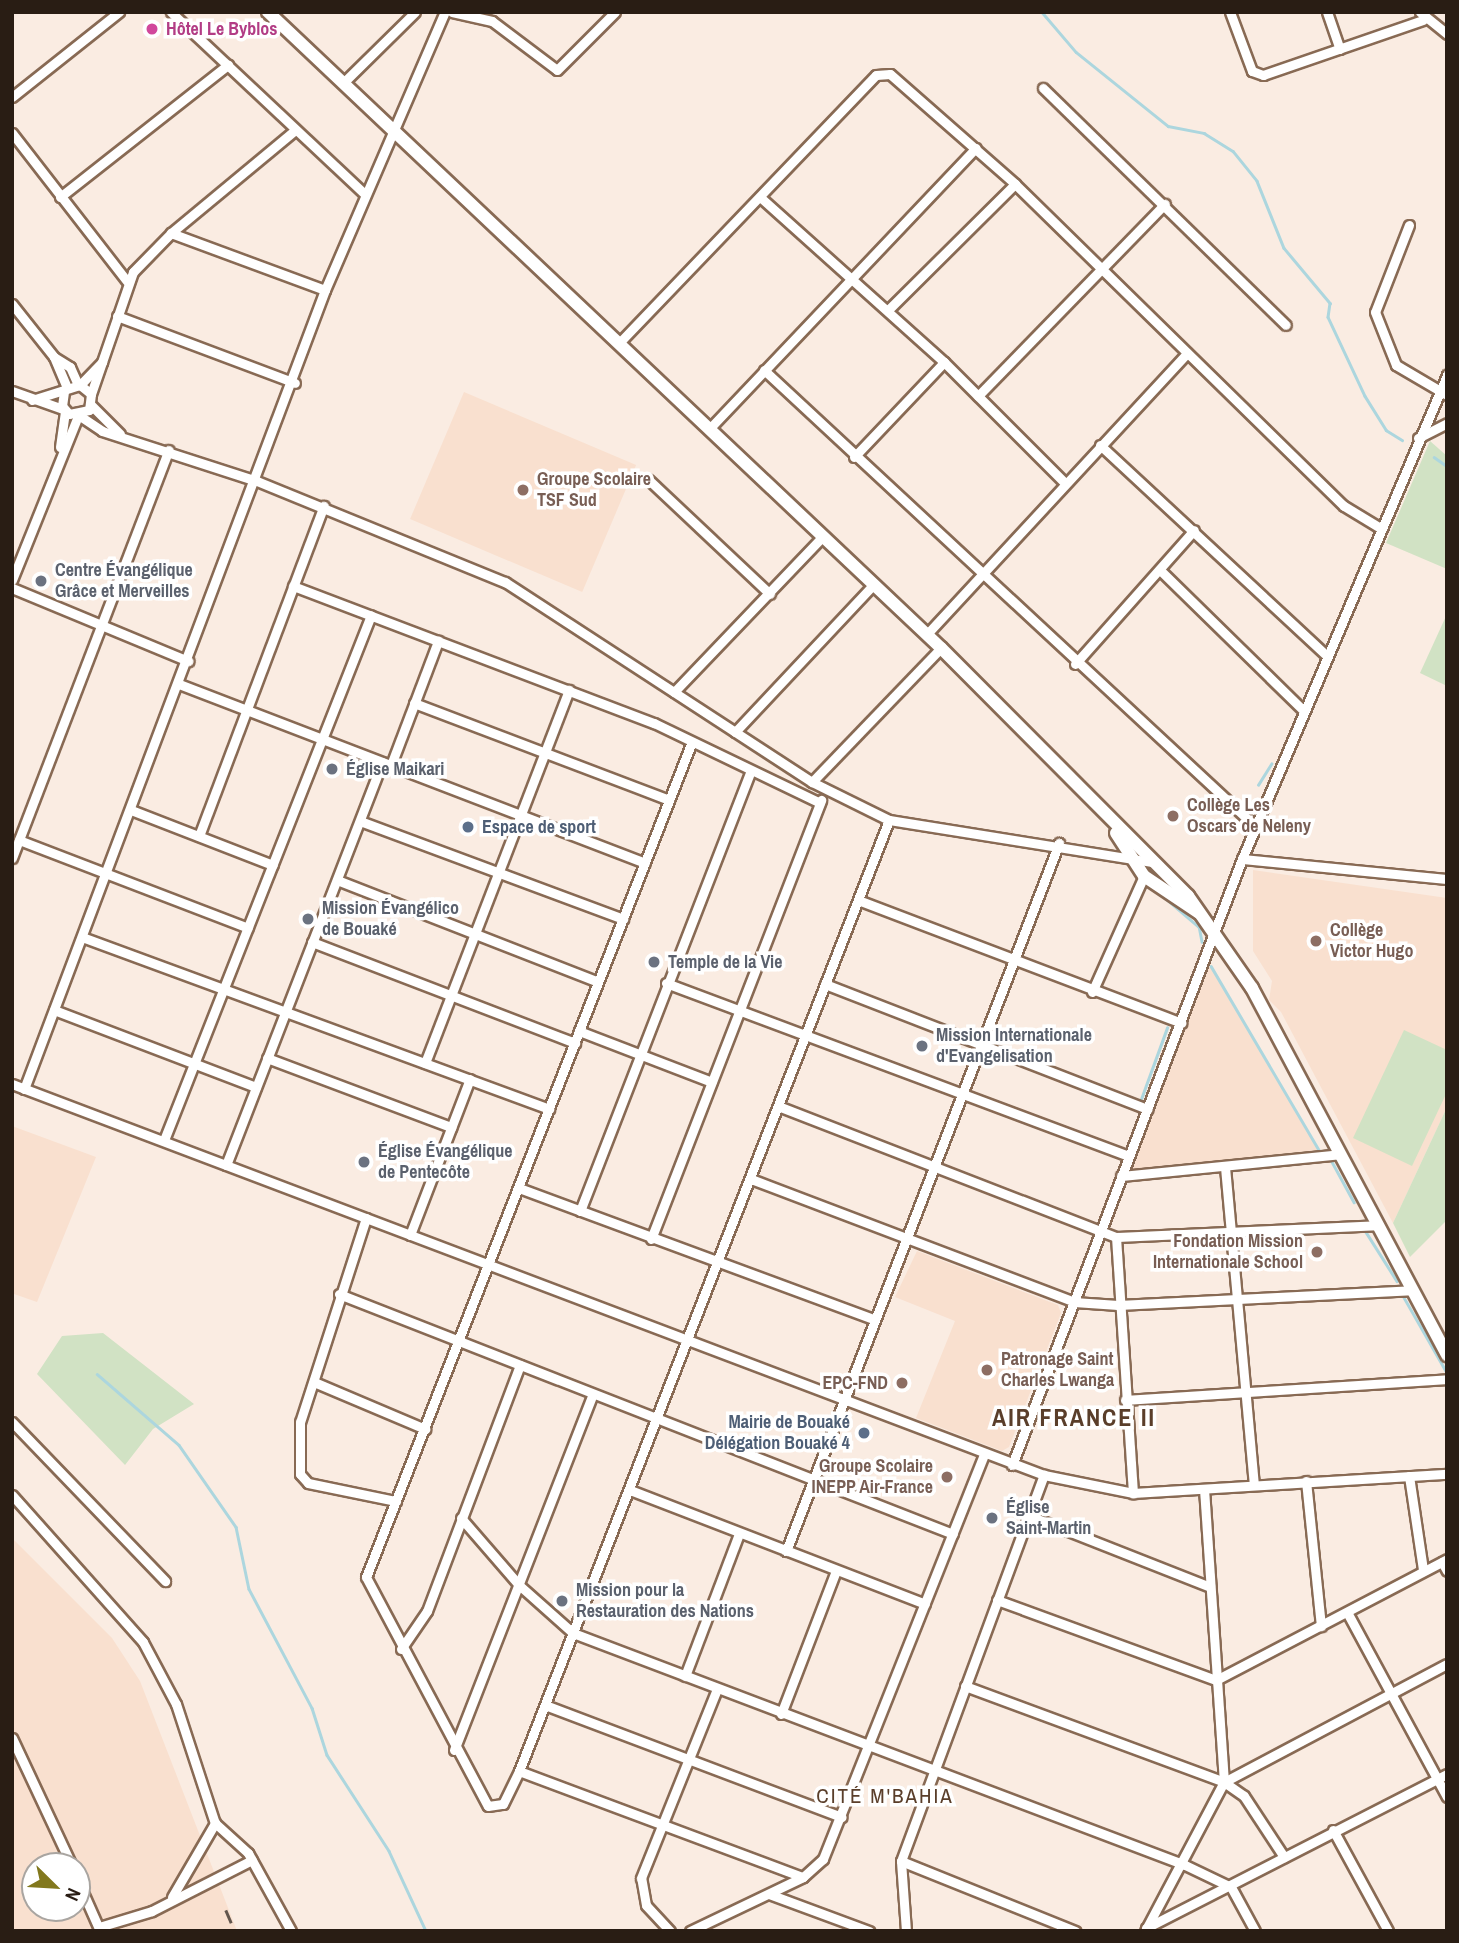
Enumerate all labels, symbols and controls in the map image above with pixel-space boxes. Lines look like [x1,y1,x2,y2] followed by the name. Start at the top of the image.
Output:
[166,18,278,40] place label: Hôtel Le Byblos
[144,21,160,37] marker: Hôtel Le Byblos
[537,469,651,512] place label: Groupe Scolaire TSF Sud
[515,482,531,498] marker: Groupe Scolaire TSF Sud
[55,560,193,602] place label: Centre Évangélique Grâce et Merveilles
[33,573,49,589] marker: Centre Évangélique Grâce et Merveilles
[346,758,444,780] place label: Église Maikari
[324,761,340,777] marker: Église Maikari
[1187,795,1311,838] place label: Collège Les Oscars de Neleny
[1165,808,1181,824] marker: Collège Les Oscars de Neleny
[482,816,596,838] place label: Espace de sport
[460,819,476,835] marker: Espace de sport
[322,898,459,940] place label: Mission Évangélico de Bouaké
[300,911,316,927] marker: Mission Évangélico de Bouaké
[1330,920,1413,962] place label: Collège Victor Hugo
[1308,933,1324,949] marker: Collège Victor Hugo
[668,951,782,973] place label: Temple de la Vie
[646,954,662,970] marker: Temple de la Vie
[936,1025,1092,1068] place label: Mission Internationale d'Evangelisation
[914,1038,930,1054] marker: Mission Internationale d'Evangelisation
[378,1141,513,1184] place label: Église Évangélique de Pentecôte
[356,1154,372,1170] marker: Église Évangélique de Pentecôte
[1153,1231,1303,1274] place label: Fondation Mission Internationale School
[1309,1244,1325,1260] marker: Fondation Mission Internationale School
[1001,1349,1114,1392] place label: Patronage Saint Charles Lwanga
[979,1362,995,1378] marker: Patronage Saint Charles Lwanga
[822,1372,888,1394] place label: EPC-FND
[894,1375,910,1391] marker: EPC-FND
[994,1404,1154,1432] district label: AIR FRANCE II
[705,1412,850,1454] place label: Mairie de Bouaké Délégation Bouaké 4
[856,1425,872,1441] marker: Mairie de Bouaké Délégation Bouaké 4
[811,1456,933,1498] place label: Groupe Scolaire INEPP Air-France
[939,1469,955,1485] marker: Groupe Scolaire INEPP Air-France
[1006,1497,1091,1540] place label: Église Saint-Martin
[984,1510,1000,1526] marker: Église Saint-Martin
[576,1580,754,1622] place label: Mission pour la Restauration des Nations
[554,1593,570,1609] marker: Mission pour la Restauration des Nations
[818,1783,952,1809] district label: CITÉ M'BAHIA
[21,1852,91,1922] north arrow
[59,1884,88,1905] text: N

